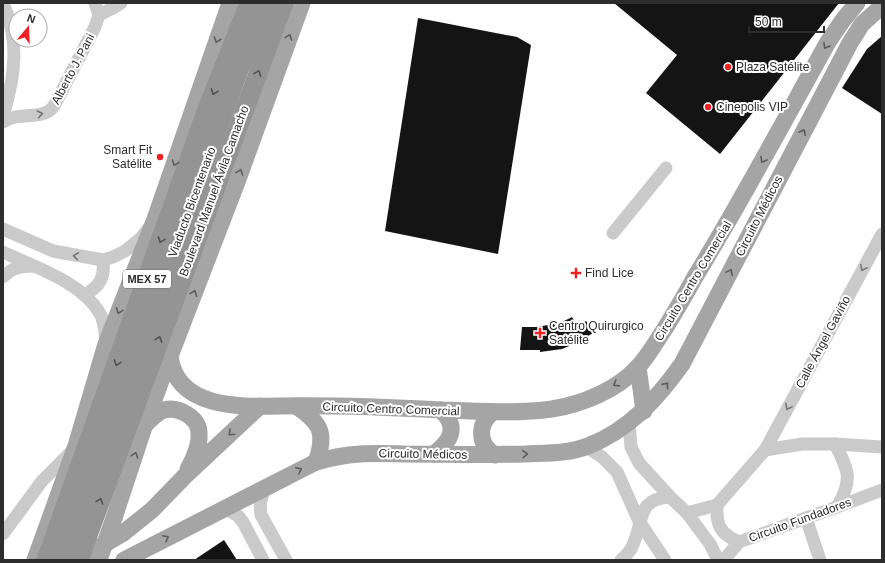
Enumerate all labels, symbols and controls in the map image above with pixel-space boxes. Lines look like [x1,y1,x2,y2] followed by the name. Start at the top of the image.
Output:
[8,8,48,48] north arrow
[749,8,824,34] scale bar
[26,12,37,26] text: N
[755,15,782,29] text: 50 m
[48,31,98,107] street label: Alberto J. Pani
[285,33,293,40] one-way arrow
[214,36,222,43] one-way arrow
[824,42,831,49] one-way arrow
[736,60,810,74] place label: Plaza Satélite
[723,62,733,72] marker: Plaza Satélite
[253,70,261,77] one-way arrow
[211,88,219,95] one-way arrow
[716,100,788,114] place label: Cinepolis VIP
[703,102,713,112] marker: Cinepolis VIP
[176,103,252,278] street label: Boulevard Manuel Ávila Camacho
[37,110,43,118] one-way arrow
[798,129,805,136] one-way arrow
[103,143,153,171] place label: Smart Fit Satélite
[165,145,219,259] street label: Viaducto Bicentenario
[155,152,165,162] marker: Smart Fit Satélite
[760,155,767,163] one-way arrow
[171,159,180,166] one-way arrow
[236,169,244,176] one-way arrow
[733,173,785,259] street label: Circuito Médicos
[652,219,734,343] street label: Circuito Centro Comercial
[157,237,165,244] one-way arrow
[73,252,80,261] one-way arrow
[861,264,868,271] one-way arrow
[585,266,634,280] place label: Find Lice
[570,267,582,279] marker: Find Lice
[725,269,732,276] one-way arrow
[123,270,171,288] road number: MEX 57
[189,290,197,298] one-way arrow
[792,293,853,391] street label: Calle Ángel Gaviño
[116,307,124,314] one-way arrow
[549,319,644,347] place label: Centro Quirurgico Satélite
[534,327,546,339] marker: Centro Quirurgico Satélite
[155,336,163,343] one-way arrow
[113,359,122,366] one-way arrow
[613,380,620,387] one-way arrow
[662,382,669,390] one-way arrow
[322,400,460,418] street label: Circuito Centro Comercial
[786,403,793,410] one-way arrow
[229,428,236,435] one-way arrow
[379,446,467,462] street label: Circuito Médicos
[522,450,528,458] one-way arrow
[130,451,138,458] one-way arrow
[295,467,303,475] one-way arrow
[747,495,853,545] street label: Circuito Fundadores
[95,498,104,505] one-way arrow
[162,535,170,543] one-way arrow

